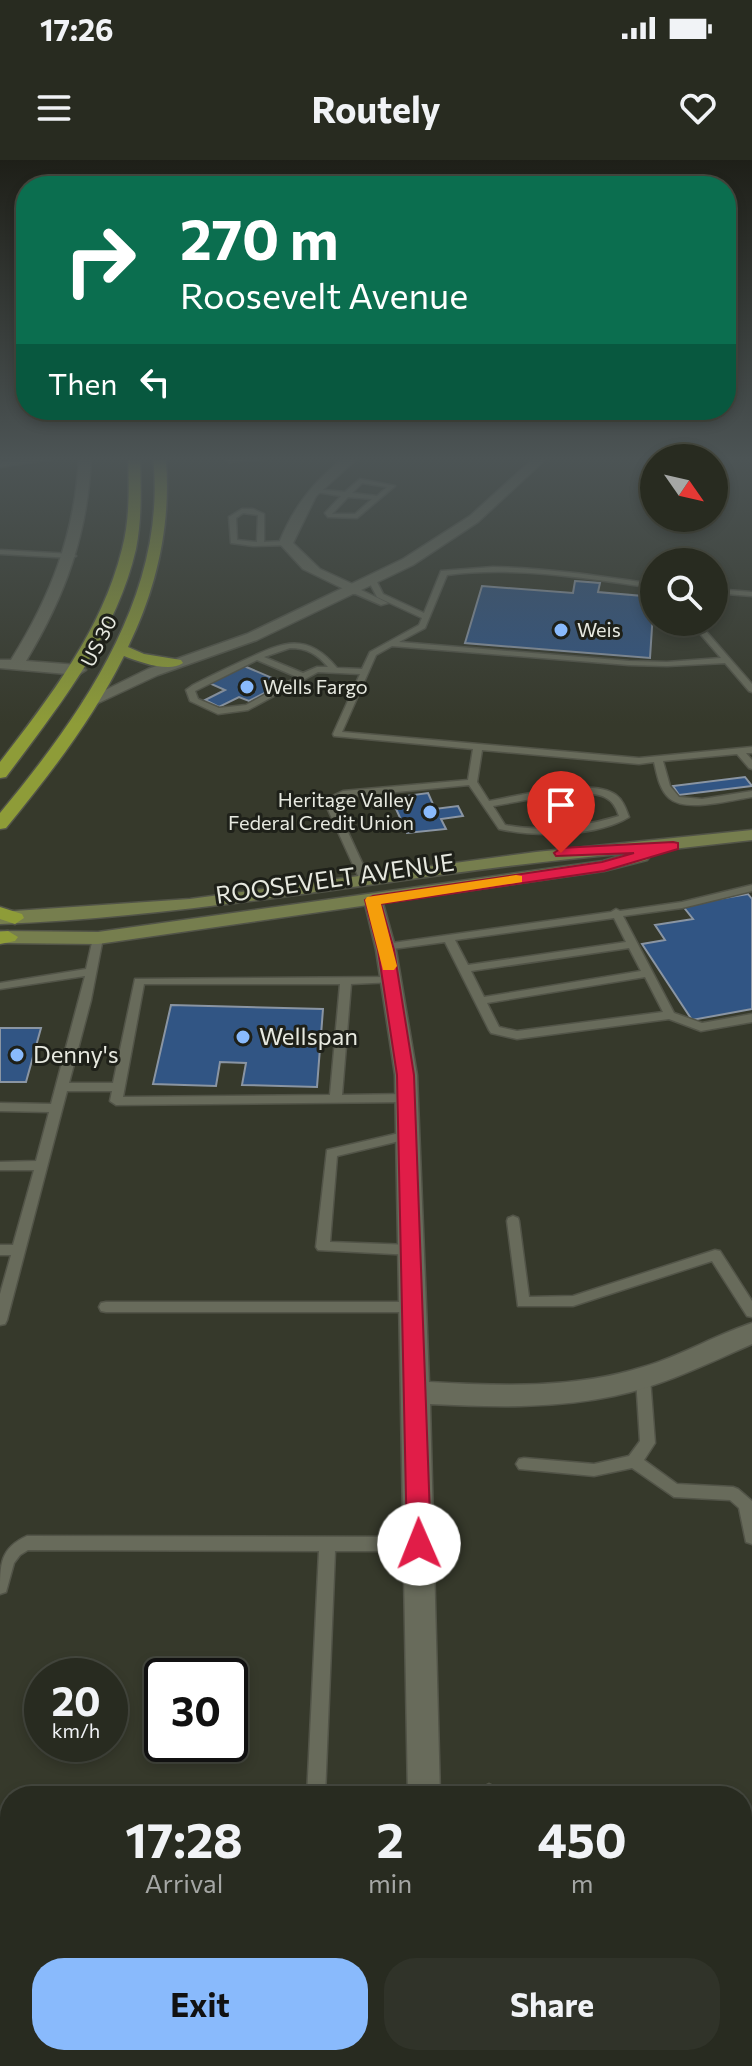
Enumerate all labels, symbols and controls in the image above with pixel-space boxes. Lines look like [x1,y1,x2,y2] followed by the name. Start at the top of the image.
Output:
[40,10,113,47] text: 17:26
[32,86,76,130] icon: menu
[311,86,441,130] text: Routely
[676,86,720,130] icon: heart
[180,203,339,272] text: 270 m
[48,208,152,312] icon: right
[180,272,468,316] text: Roosevelt Avenue
[133,360,177,404] icon: left
[48,364,117,401] text: Then
[640,444,728,532] north arrow
[640,444,728,636] map controls
[640,548,728,636] button: search
[75,611,121,670] street label: US 30
[577,617,621,641] place label: Weis
[552,621,570,639] marker: Weis
[263,674,368,698] place label: Wells Fargo
[238,678,256,696] marker: Wells Fargo
[527,771,595,853] pin
[539,783,583,827] icon: arrive
[228,787,414,834] place label: Heritage Valley Federal Credit Union
[421,803,439,821] marker: Heritage Valley Federal Credit Union
[214,846,456,909] street label: ROOSEVELT AVENUE
[259,1021,358,1050] place label: Wellspan
[234,1028,252,1046] marker: Wellspan
[33,1039,119,1068] place label: Denny's
[8,1046,26,1064] marker: Denny's
[377,1502,461,1586] position arrow
[144,1658,248,1762] speed limit sign: 30
[51,1675,101,1724] text: 20
[52,1718,100,1742] text: km/h
[125,1809,243,1868] text: 17:28
[376,1809,404,1868] text: 2
[537,1809,627,1868] text: 450
[145,1867,223,1898] text: Arrival
[368,1867,412,1898] text: min
[571,1867,593,1898] text: m
[32,1958,368,2050] button: Exit
[384,1958,720,2050] button: Share

